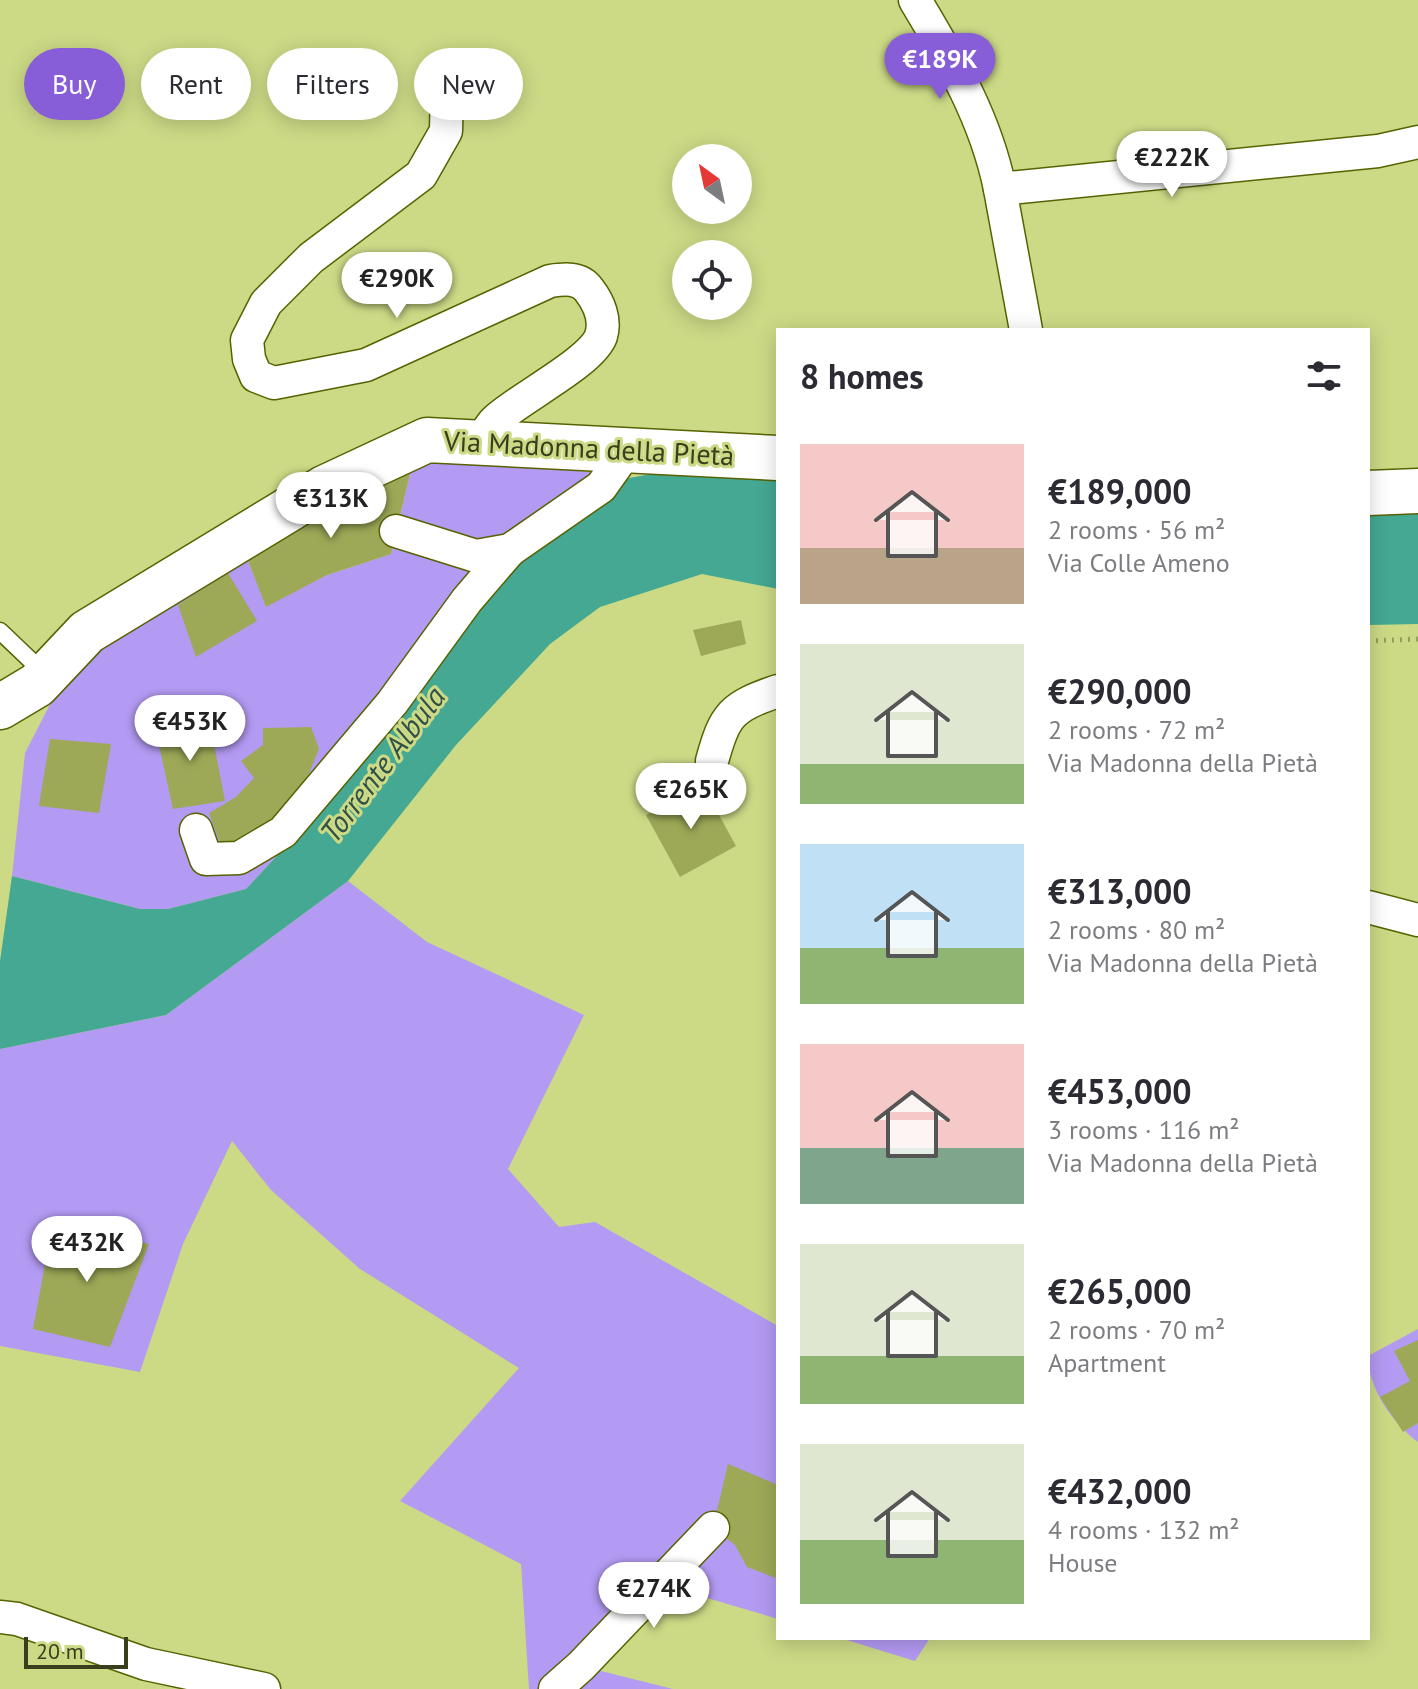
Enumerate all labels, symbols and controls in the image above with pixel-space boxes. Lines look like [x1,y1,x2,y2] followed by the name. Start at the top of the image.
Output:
[884,33,996,101] pin: €189K
[902,42,978,75] text: €189K
[24,48,125,120] chip: Buy
[141,48,251,120] chip: Rent
[267,48,398,120] chip: Filters
[414,48,523,120] chip: New
[1116,131,1228,199] pin: €222K
[1134,140,1210,173] text: €222K
[672,144,752,224] north arrow
[672,144,752,320] map controls
[672,240,752,320] button: locate
[341,252,453,320] pin: €290K
[359,261,435,294] text: €290K
[800,354,924,398] text: 8 homes
[1302,354,1346,398] icon: filters
[442,421,735,474] street label: Via Madonna della Pietà
[1048,469,1192,513] text: €189,000
[275,472,387,540] pin: €313K
[864,476,960,572] icon: home
[293,481,369,514] text: €313K
[1048,513,1225,546] text: 2 rooms · 56 m²
[1048,546,1230,579] text: Via Colle Ameno
[1048,669,1192,713] text: €290,000
[864,676,960,772] icon: home
[310,678,453,850] water label: Torrente Albula
[134,695,246,763] pin: €453K
[152,704,228,737] text: €453K
[1048,713,1225,746] text: 2 rooms · 72 m²
[1048,746,1318,779] text: Via Madonna della Pietà
[635,763,747,831] pin: €265K
[653,772,729,805] text: €265K
[1048,869,1192,913] text: €313,000
[864,876,960,972] icon: home
[1048,913,1225,946] text: 2 rooms · 80 m²
[1048,946,1318,979] text: Via Madonna della Pietà
[1048,1069,1192,1113] text: €453,000
[864,1076,960,1172] icon: home
[1048,1113,1240,1146] text: 3 rooms · 116 m²
[1048,1146,1318,1179] text: Via Madonna della Pietà
[31,1216,143,1284] pin: €432K
[49,1225,125,1258] text: €432K
[1048,1269,1192,1313] text: €265,000
[864,1276,960,1372] icon: home
[1048,1313,1225,1346] text: 2 rooms · 70 m²
[1048,1346,1166,1379] text: Apartment
[1048,1469,1192,1513] text: €432,000
[864,1476,960,1572] icon: home
[1048,1513,1240,1546] text: 4 rooms · 132 m²
[1048,1546,1118,1579] text: House
[598,1562,710,1630] pin: €274K
[616,1571,692,1604] text: €274K
[24,1633,128,1669] scale bar
[36,1637,84,1665] text: 20 m

